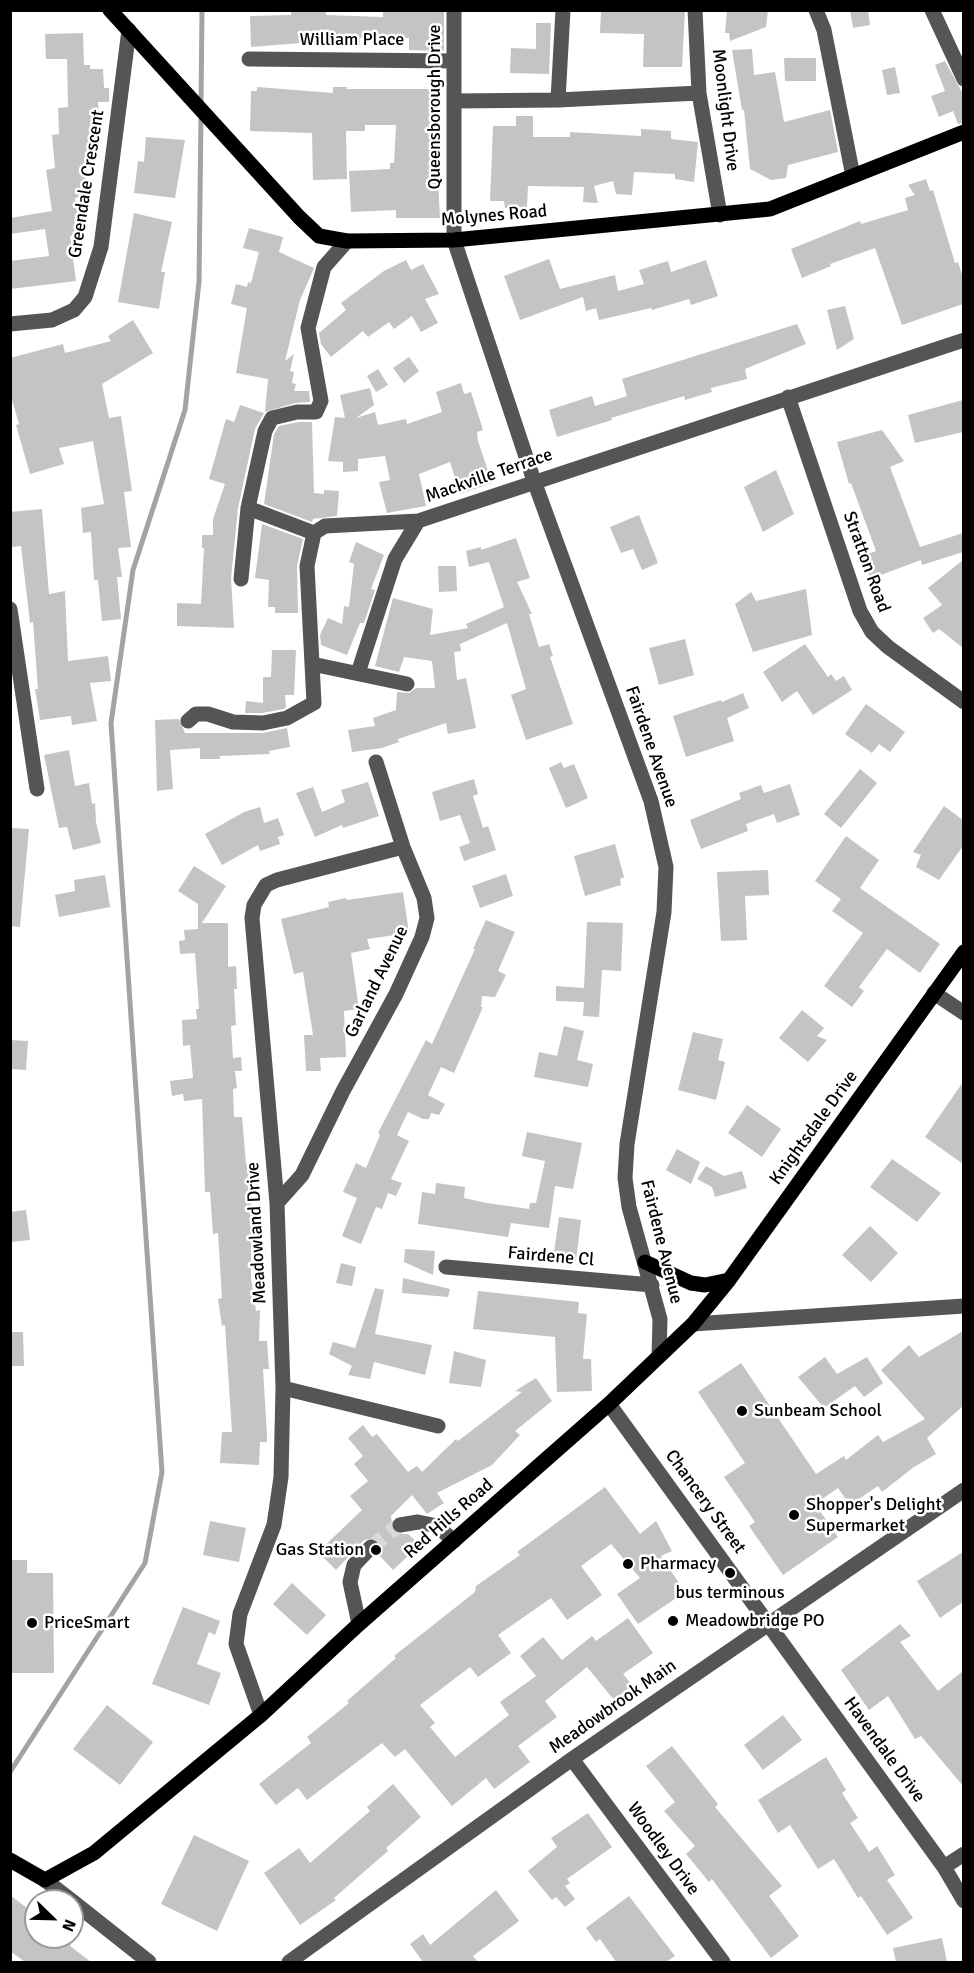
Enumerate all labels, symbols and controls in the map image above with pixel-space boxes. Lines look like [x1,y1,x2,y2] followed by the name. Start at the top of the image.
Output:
[424,24,446,190] street label: Queensborough Drive
[300,29,404,51] street label: William Place
[707,48,743,172] street label: Moonlight Drive
[65,108,109,260] street label: Greendale Crescent
[440,201,548,231] street label: Molynes Road
[423,444,555,508] street label: Mackville Terrace
[838,509,894,615] street label: Stratton Road
[620,683,682,811] street label: Fairdene Avenue
[341,923,413,1041] street label: Garland Avenue
[765,1067,863,1189] street label: Knightsdale Drive
[242,1161,272,1305] street label: Meadowland Drive
[635,1178,687,1306] street label: Fairdene Avenue
[507,1242,595,1272] street label: Fairdene Cl
[754,1400,882,1422] place label: Sunbeam School
[735,1404,749,1418] marker: Sunbeam School
[660,1446,750,1558] street label: Chancery Street
[400,1474,498,1564] street label: Red Hills Road
[806,1494,942,1537] place label: Shopper's Delight Supermarket
[787,1508,801,1522] marker: Shopper's Delight Supermarket
[276,1539,364,1561] place label: Gas Station
[369,1543,383,1557] marker: Gas Station
[640,1553,716,1575] place label: Pharmacy
[621,1557,635,1571] marker: Pharmacy
[723,1566,737,1580] marker: bus terminous
[675,1582,785,1604] place label: bus terminous
[685,1610,825,1632] place label: Meadowbridge PO
[44,1612,130,1634] place label: PriceSmart
[666,1614,680,1628] marker: Meadowbridge PO
[25,1616,39,1630] marker: PriceSmart
[545,1655,681,1759] street label: Meadowbrook Main
[839,1693,929,1807] street label: Havendale Drive
[622,1798,704,1900] street label: Woodley Drive
[24,1889,84,1949] north arrow
[57,1916,80,1934] text: N

